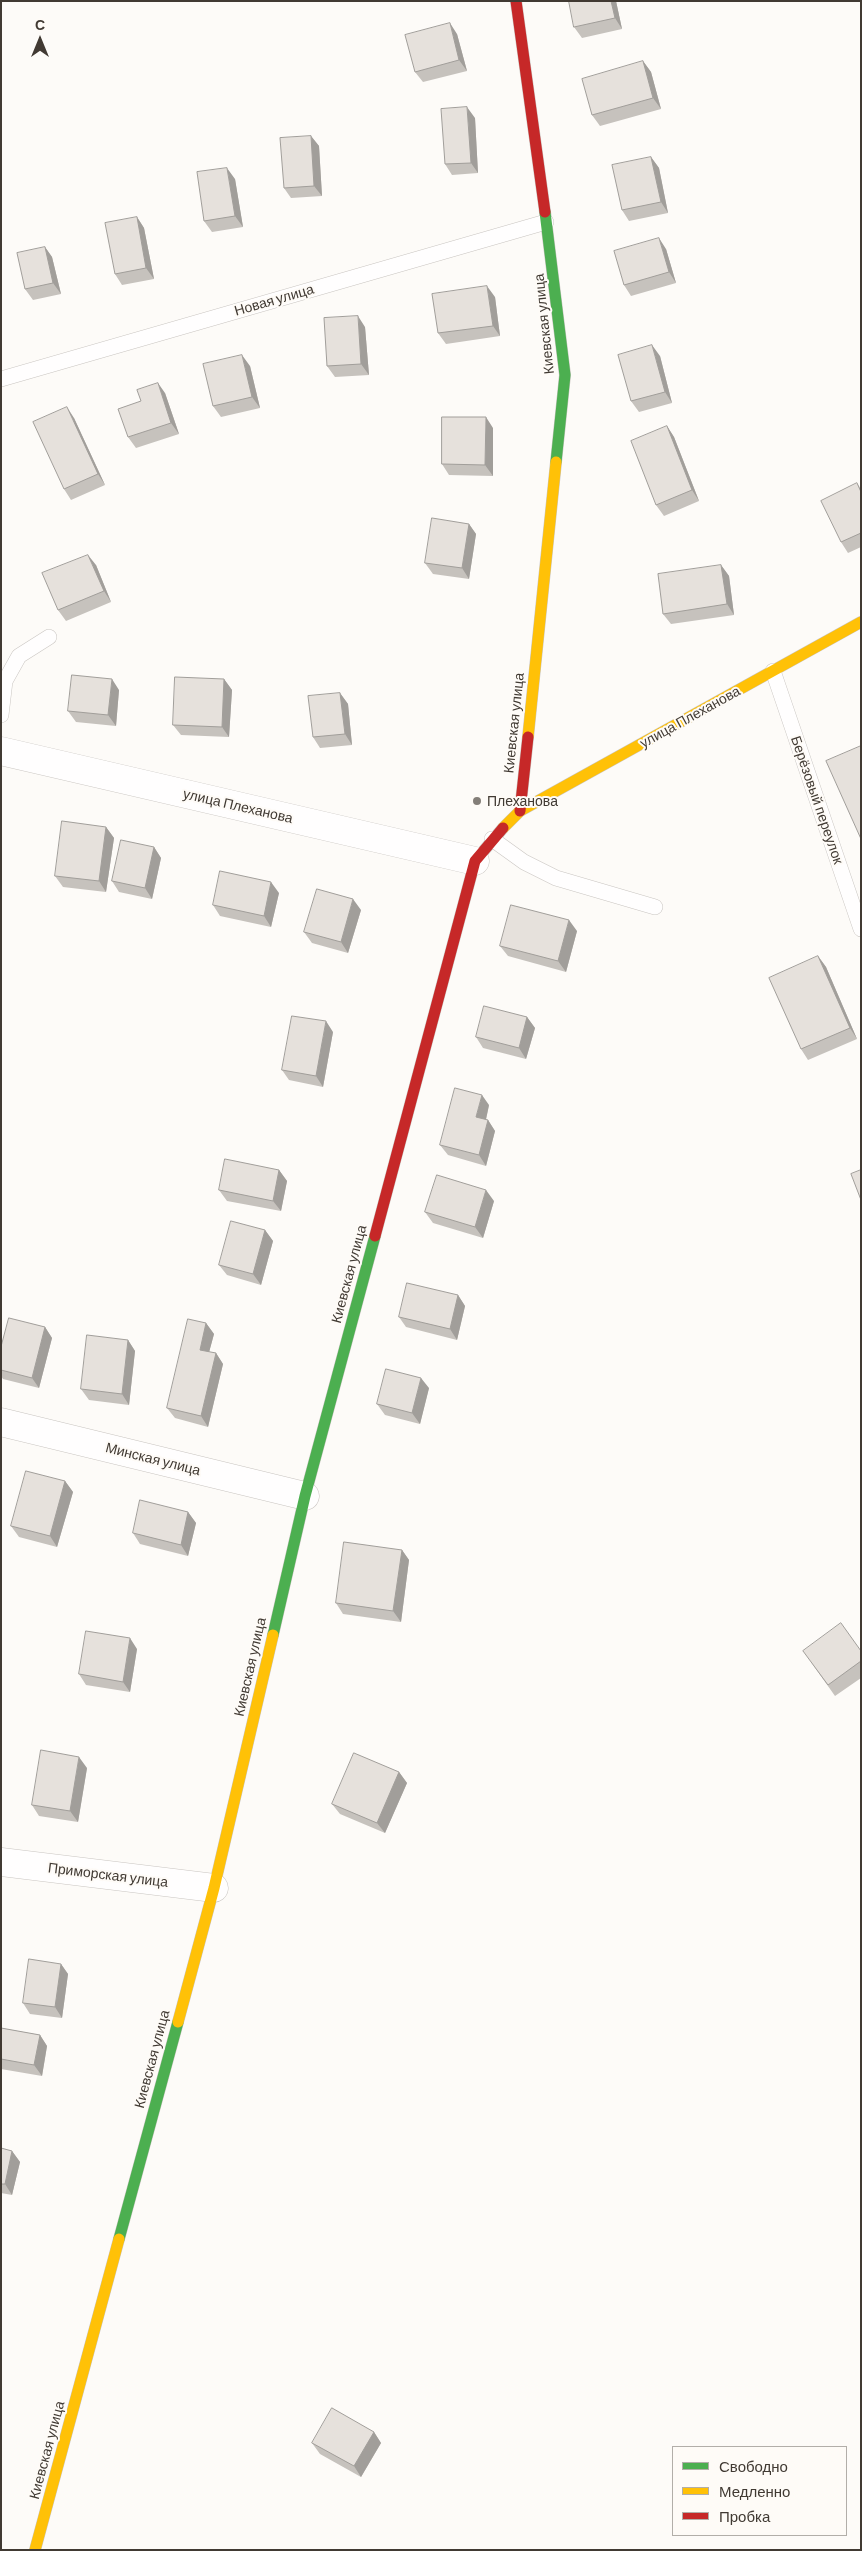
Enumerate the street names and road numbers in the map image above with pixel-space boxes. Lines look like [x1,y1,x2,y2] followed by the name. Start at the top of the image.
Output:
[530,273,558,375] street label: Киевская улица
[232,281,316,319] street label: Новая улица
[500,672,528,774] street label: Киевская улица
[637,682,743,752] street label: улица Плеханова
[787,734,847,866] street label: Берёзовый переулок
[181,785,295,827] street label: улица Плеханова
[328,1223,370,1325] street label: Киевская улица
[104,1439,202,1479] street label: Минская улица
[230,1616,270,1718] street label: Киевская улица
[47,1859,169,1891] street label: Приморская улица
[131,2008,173,2110] street label: Киевская улица
[26,2399,68,2501] street label: Киевская улица

